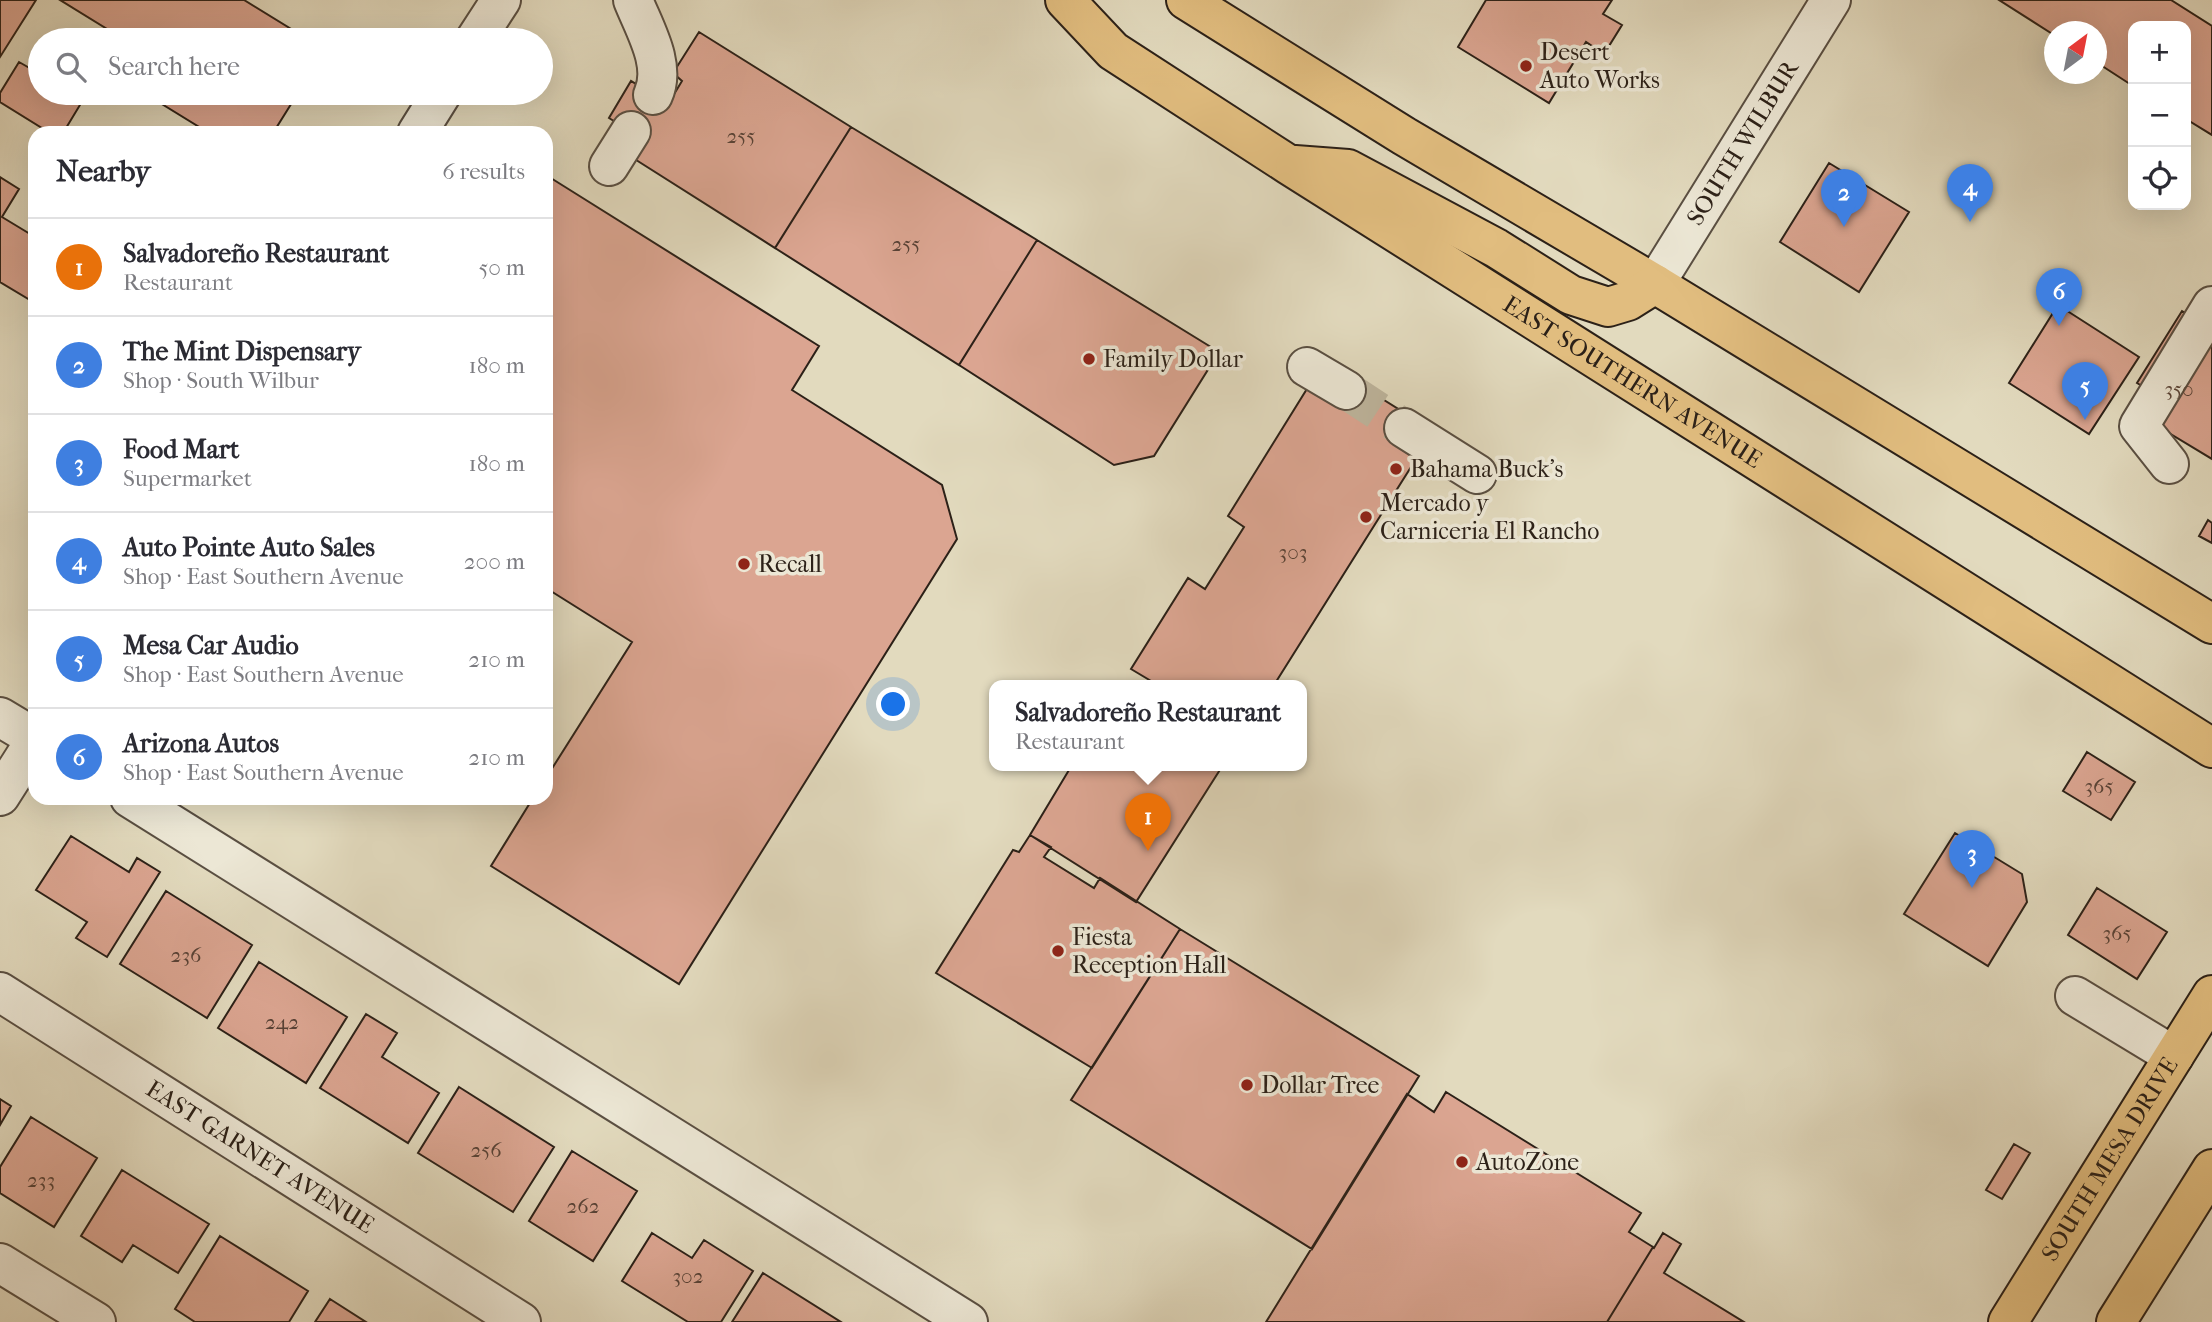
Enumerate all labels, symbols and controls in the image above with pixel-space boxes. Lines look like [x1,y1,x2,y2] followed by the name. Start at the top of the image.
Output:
[2044,21,2107,84] north arrow
[2128,21,2191,210] map controls
[2128,21,2191,84] button: +
[28,28,553,105] search box
[1539,38,1660,94] place label: Desert Auto Works
[52,48,90,86] icon: search
[108,51,240,82] text: Search here
[1681,54,1805,230] street label: SOUTH WILBUR
[1518,58,1534,74] marker: Desert Auto Works
[2128,84,2191,147] button: −
[727,124,755,148] house number: 255
[2128,147,2191,210] button: locate
[56,154,151,189] text: Nearby
[442,158,525,185] text: 6 results
[1947,164,1993,222] pin: 4
[1821,169,1867,227] pin: 2
[892,232,920,256] house number: 255
[123,238,389,269] text: Salvadoreño Restaurant
[75,254,83,281] text: 1
[478,254,525,281] text: 50 m
[2036,268,2082,326] pin: 6
[123,269,233,296] text: Restaurant
[1498,290,1767,474] street label: EAST SOUTHERN AVENUE
[123,336,361,367] text: The Mint Dispensary
[1103,345,1244,373] place label: Family Dollar
[1081,351,1097,367] marker: Family Dollar
[73,352,85,379] text: 2
[468,352,525,379] text: 180 m
[2062,362,2108,420] pin: 5
[123,367,319,394] text: Shop · South Wilbur
[2164,377,2194,401] house number: 350
[123,434,239,465] text: Food Mart
[74,450,84,477] text: 3
[468,450,525,477] text: 180 m
[1410,455,1563,483] place label: Bahama Buck's
[1388,461,1404,477] marker: Bahama Buck's
[123,465,252,492] text: Supermarket
[1380,489,1599,545] place label: Mercado y Carniceria El Rancho
[1358,509,1374,525] marker: Mercado y Carniceria El Rancho
[123,532,375,563] text: Auto Pointe Auto Sales
[1279,540,1307,564] house number: 303
[72,548,86,575] text: 4
[464,548,525,575] text: 200 m
[758,550,822,578] place label: Recall
[736,556,752,572] marker: Recall
[123,563,404,590] text: Shop · East Southern Avenue
[123,630,299,661] text: Mesa Car Audio
[74,646,84,673] text: 5
[468,646,525,673] text: 210 m
[123,661,404,688] text: Shop · East Southern Avenue
[989,680,1307,771] popup
[876,687,910,721] your location
[1015,697,1281,728] text: Salvadoreño Restaurant
[123,728,279,759] text: Arizona Autos
[1015,728,1125,755] text: Restaurant
[73,744,85,771] text: 6
[468,744,525,771] text: 210 m
[123,759,404,786] text: Shop · East Southern Avenue
[2084,774,2114,798] house number: 365
[1125,793,1171,851] pin: 1
[1949,830,1995,888] pin: 3
[2102,921,2132,945] house number: 365
[1072,923,1227,979] place label: Fiesta Reception Hall
[171,943,202,967] house number: 236
[1050,943,1066,959] marker: Fiesta Reception Hall
[265,1010,299,1034] house number: 242
[2036,1052,2184,1266] street label: SOUTH MESA DRIVE
[1261,1071,1380,1099] place label: Dollar Tree
[141,1074,379,1239] street label: EAST GARNET AVENUE
[1239,1077,1255,1093] marker: Dollar Tree
[470,1138,502,1162] house number: 256
[1475,1148,1579,1176] place label: AutoZone
[1454,1154,1470,1170] marker: AutoZone
[27,1168,55,1192] house number: 233
[567,1194,600,1218] house number: 262
[673,1264,704,1288] house number: 302

